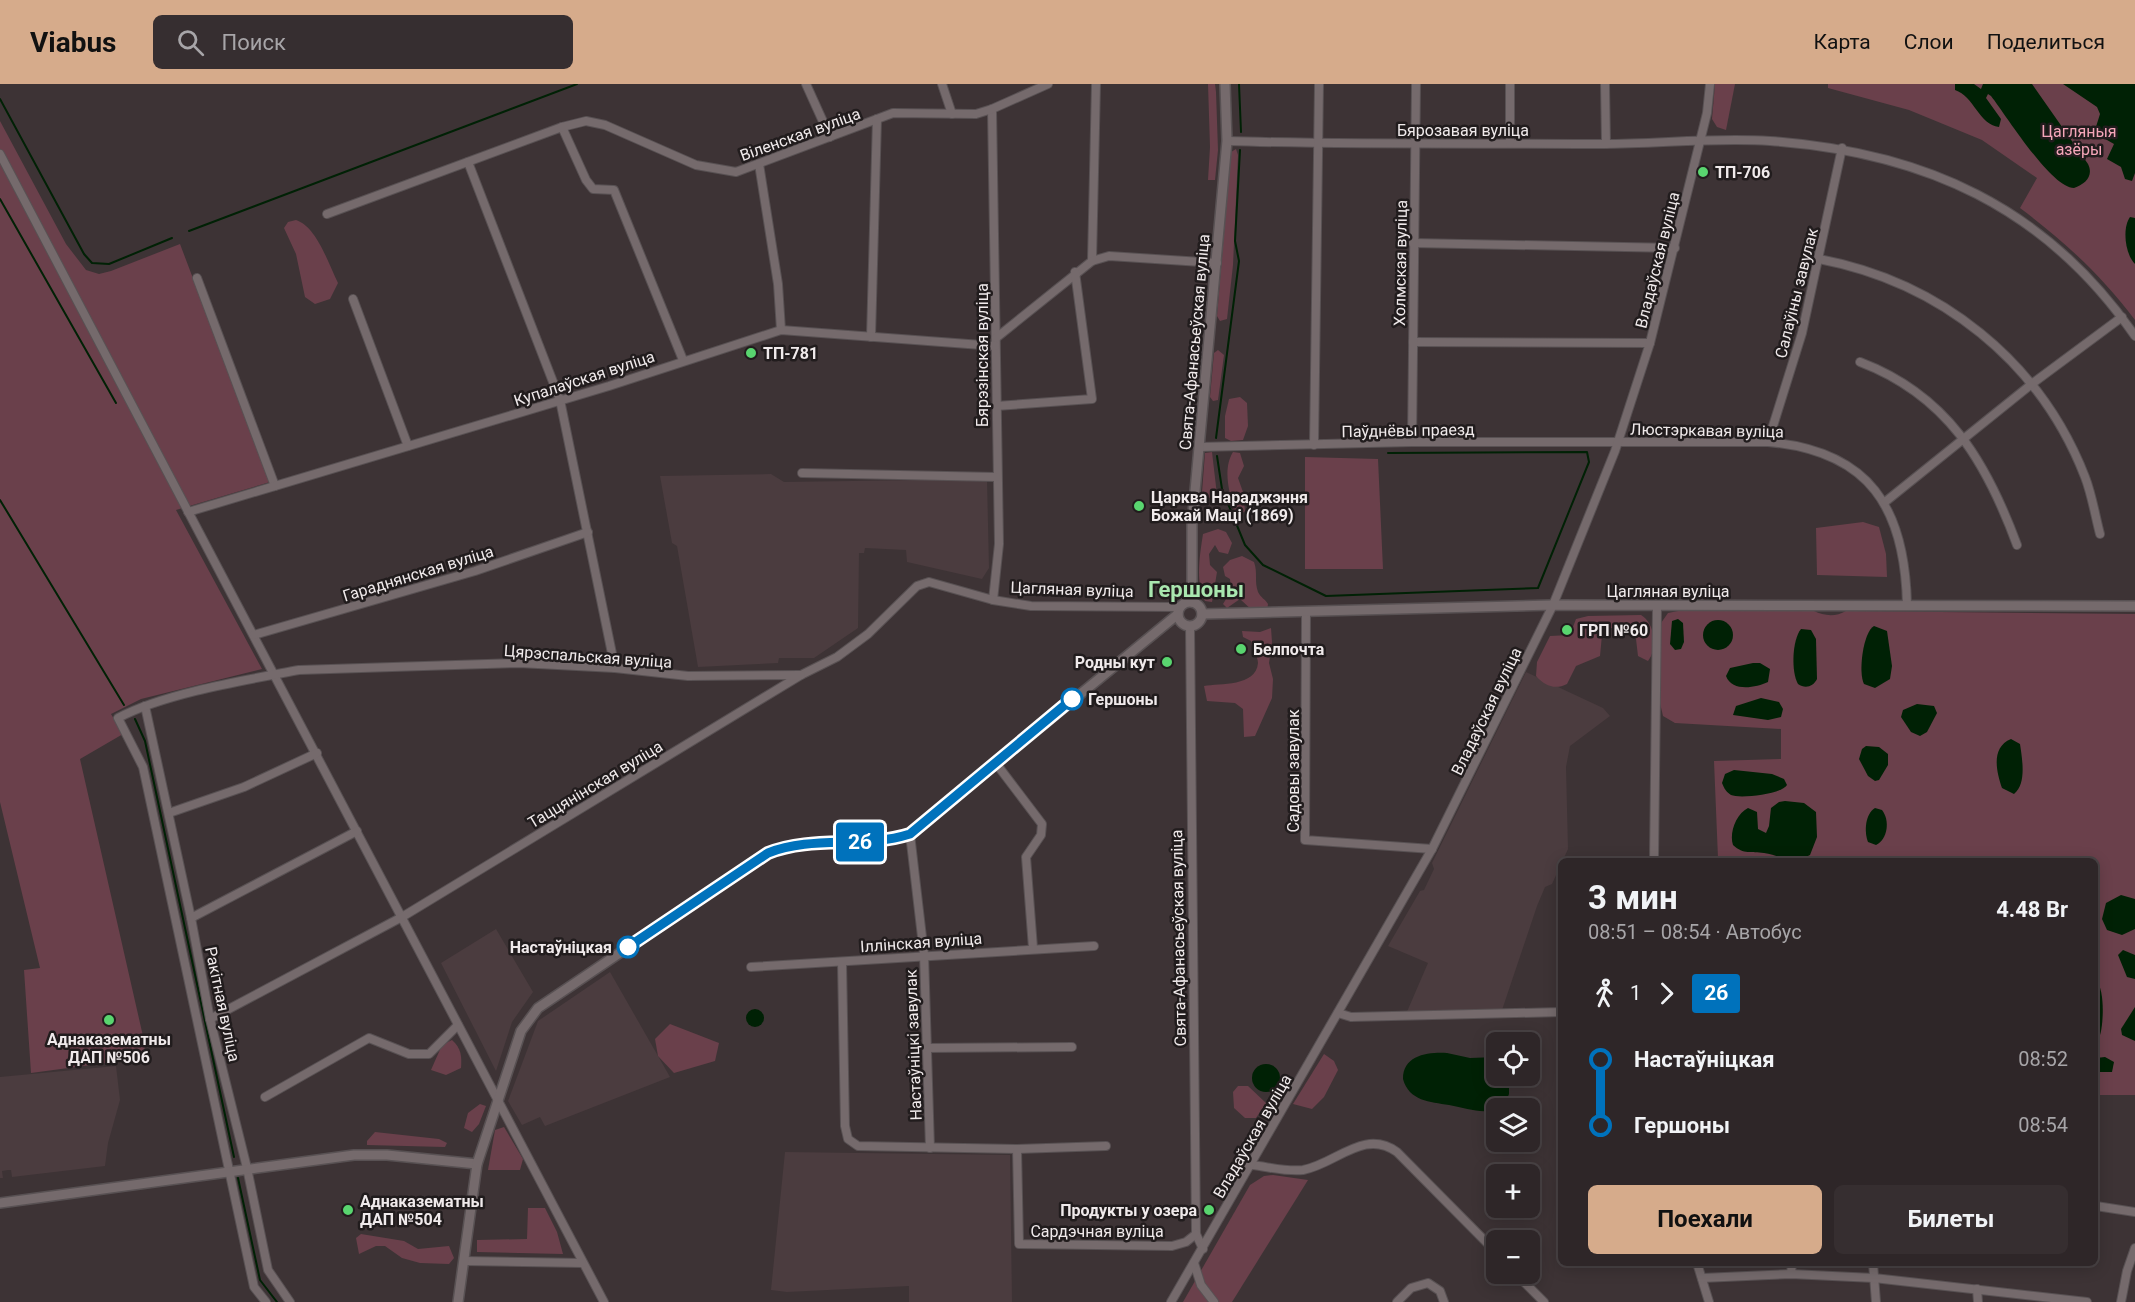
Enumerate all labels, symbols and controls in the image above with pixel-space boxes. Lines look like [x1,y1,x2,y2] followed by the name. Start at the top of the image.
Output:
[153,15,573,69] search box
[30,26,117,59] text: Viabus
[174,26,207,59] icon: search
[222,30,286,55] text: Поиск
[1814,30,1871,54] text: Карта
[1904,30,1954,54] text: Слои
[1987,30,2105,54] text: Поделиться
[737,104,863,165] street label: Віленская вуліца
[1397,121,1529,140] street label: Бярозавая вуліца
[2041,122,2117,159] park label: Цагляныя азёры
[1715,163,1770,182] place label: ТП-706
[1696,165,1710,179] marker: ТП-706
[1631,190,1684,330] street label: Владаўская вуліца
[1390,200,1411,326] street label: Холмская вуліца
[1771,226,1822,360] street label: Салаўіны завулак
[1176,233,1213,451] street label: Свята-Афанасьеўская вуліца
[973,283,992,427] street label: Бярэзінская вуліца
[763,344,818,363] place label: ТП-781
[744,346,758,360] marker: ТП-781
[511,347,657,410] street label: Купалаўская вуліца
[1341,420,1475,441] street label: Паўднёвы праезд
[1630,420,1784,441] street label: Люстэркавая вуліца
[1151,488,1308,525] place label: Царква Нараджэння Божай Маці (1869)
[1132,499,1146,513] marker: Царква Нараджэння Божай Маці (1869)
[340,541,496,605] street label: Гараднянская вуліца
[1148,577,1244,602] district label: Гершоны
[1010,578,1134,601] street label: Цагляная вуліца
[1606,582,1730,601] street label: Цагляная вуліца
[1579,621,1648,640] place label: ГРП №60
[1560,623,1574,637] marker: ГРП №60
[1253,640,1325,659] place label: Белпочта
[503,641,673,672] street label: Цярэспальская вуліца
[1234,642,1248,656] marker: Белпочта
[1447,644,1526,778] street label: Владаўская вуліца
[1075,653,1155,672] place label: Родны кут
[1160,655,1174,669] marker: Родны кут
[1061,688,1083,710] marker: Гершоны
[1088,690,1158,709] place label: Гершоны
[1284,709,1303,833] street label: Садовы завулак
[525,737,666,832] street label: Таццянінская вуліца
[833,822,887,861] line badge: 2б
[1167,829,1190,1047] street label: Свята-Афанасьеўская вуліца
[848,830,872,854] text: 2б
[1588,878,1678,917] text: 3 мин
[1996,897,2068,922] text: 4.48 Br
[1588,920,1802,944] text: 08:51 – 08:54 · Автобус
[859,929,983,956] street label: Іллінская вуліца
[617,936,639,958] marker: Настаўніцкая
[510,938,612,957] place label: Настаўніцкая
[201,945,244,1063] street label: Ракітная вуліца
[901,969,926,1121] street label: Настаўніцкі завулак
[1588,977,1621,1010] icon: walk
[1650,977,1683,1010] icon: forward
[1630,981,1641,1005] text: 1
[1704,981,1728,1005] text: 2б
[102,1013,116,1027] marker: Аднаказематны ДАП №506
[47,1030,171,1067] place label: Аднаказематны ДАП №506
[1486,1032,1540,1284] map controls
[1486,1032,1540,1086] button: locate
[1634,1047,1775,1072] text: Настаўніцкая
[2018,1047,2068,1071] text: 08:52
[1209,1071,1296,1202] street label: Владаўская вуліца
[1486,1098,1540,1152] button: layers
[1634,1113,1730,1138] text: Гершоны
[2018,1113,2068,1137] text: 08:54
[1486,1164,1540,1218] button: +
[1588,1185,1822,1254] button: Поехали
[1834,1185,2068,1254] button: Билеты
[360,1192,484,1229] place label: Аднаказематны ДАП №504
[1060,1201,1197,1220] place label: Продукты у озера
[341,1203,355,1217] marker: Аднаказематны ДАП №504
[1202,1203,1216,1217] marker: Продукты у озера
[1030,1222,1164,1241] street label: Сардэчная вуліца
[1486,1230,1540,1284] button: −

